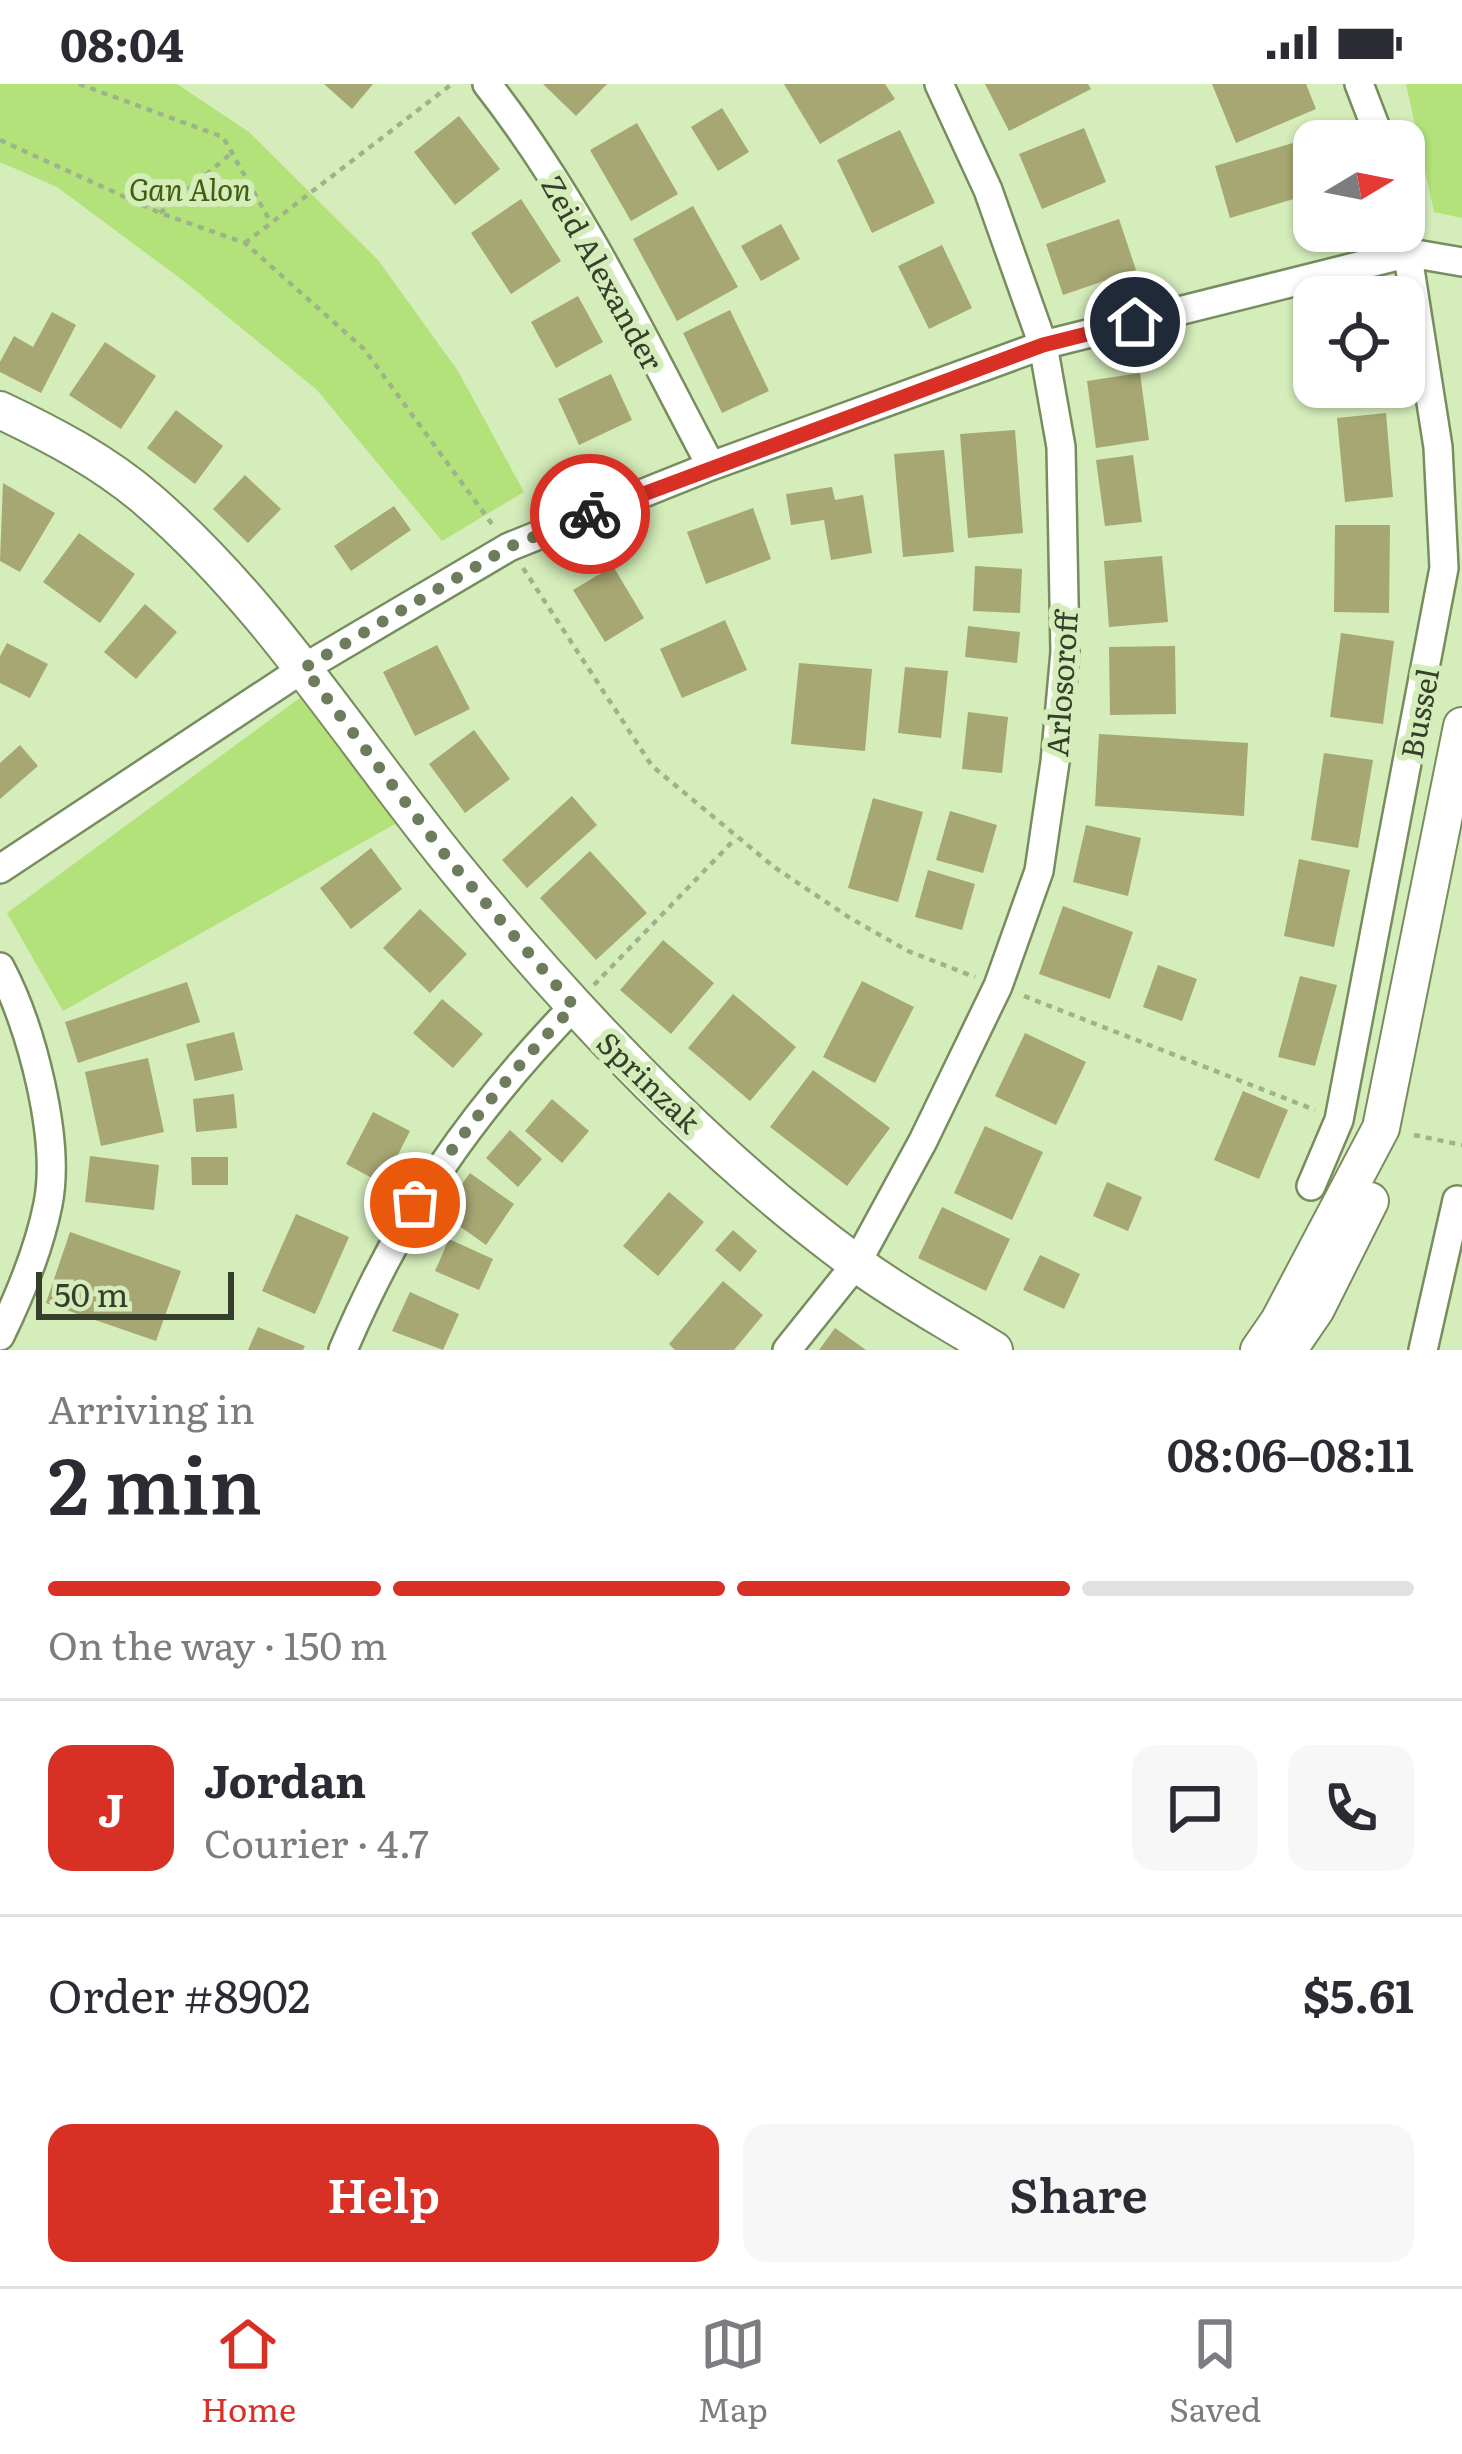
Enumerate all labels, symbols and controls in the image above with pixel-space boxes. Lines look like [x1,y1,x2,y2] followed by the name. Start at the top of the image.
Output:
[60,9,184,76] text: 08:04
[1293,120,1425,252] north arrow
[1293,120,1425,408] map controls
[129,166,251,210] park label: Gan Alon
[532,166,676,378] street label: Zeid Alexander
[1084,271,1186,373] pin
[1293,276,1425,408] button: locate
[1102,289,1168,355] icon: home
[530,454,650,574] courier
[557,481,623,547] icon: bike
[1033,607,1087,758] street label: Arlosoroff
[1388,664,1448,762] street label: Bussel
[588,1020,712,1142] street label: Sprinzak
[364,1152,466,1254] pin
[382,1170,448,1236] icon: bag
[36,1266,234,1319] scale bar
[54,1268,128,1317] text: 50 m
[48,1378,255,1436] text: Arriving in
[1167,1419,1414,1486] text: 08:06–08:11
[48,1423,262,1539] text: 2 min
[48,1614,388,1672] text: On the way · 150 m
[204,1745,366,1812] text: Jordan
[1132,1745,1258,1871] button: chat
[1288,1745,1414,1871] button: phone
[98,1774,124,1841] text: J
[204,1812,429,1870] text: Courier · 4.7
[48,1960,310,2027] text: Order #8902
[1303,1960,1414,2027] text: $5.61
[48,2124,719,2262] button: Help
[743,2124,1414,2262] button: Share
[201,2311,296,2432] tab: Home
[698,2311,768,2432] tab: Map
[1169,2311,1261,2432] tab: Saved

